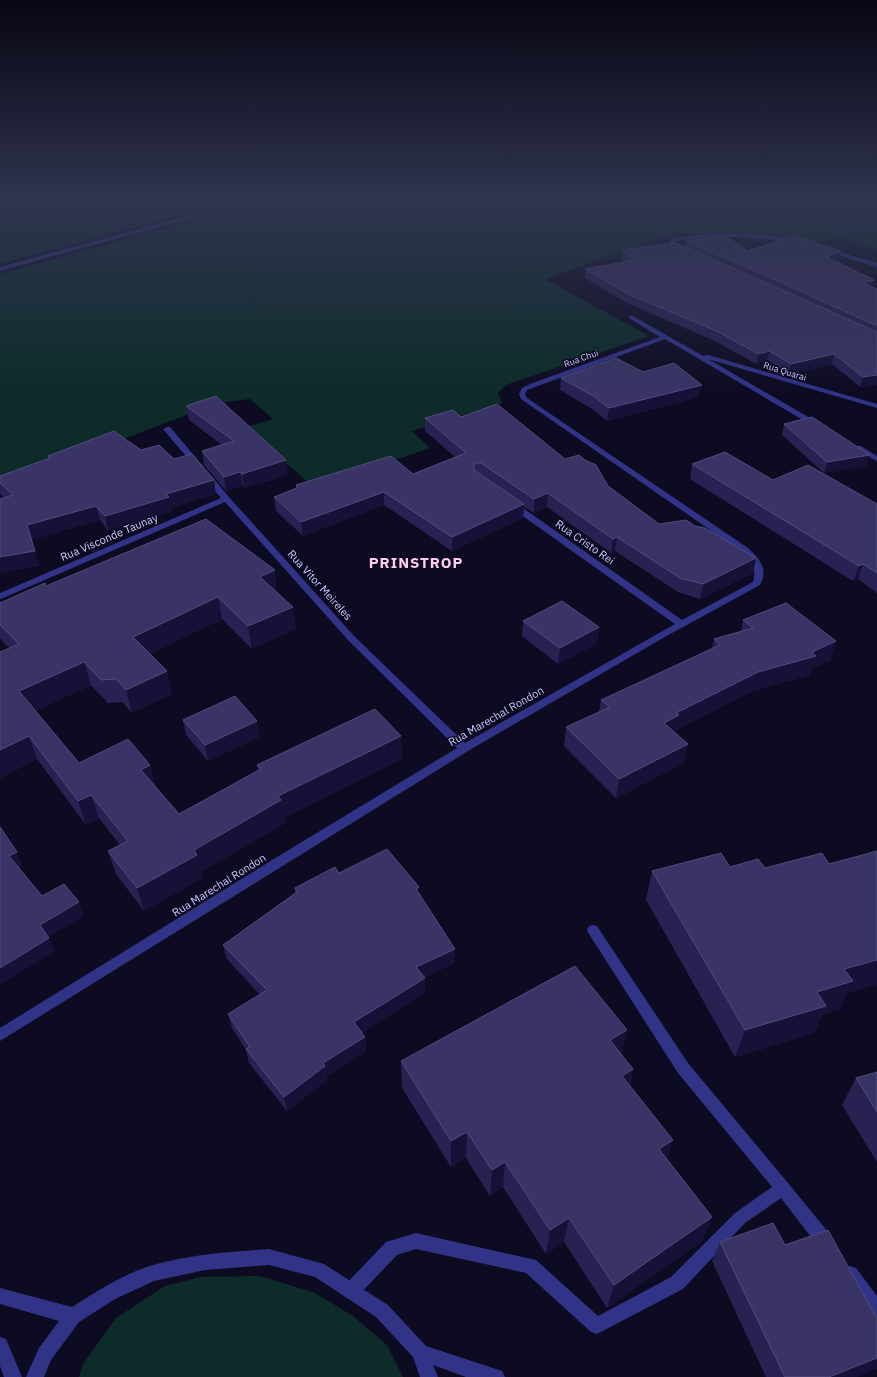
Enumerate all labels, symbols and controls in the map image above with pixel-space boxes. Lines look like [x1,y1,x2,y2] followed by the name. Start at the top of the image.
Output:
[562,347,600,369] street label: Rua Chui
[762,359,808,383] street label: Rua Quarai
[58,510,160,564] street label: Rua Visconde Taunay
[553,517,617,567] street label: Rua Cristo Rei
[285,547,355,623] street label: Rua Vitor Meireles
[369,553,463,572] district label: PRINSTROP
[446,683,546,749] street label: Rua Marechal Rondon
[170,850,268,920] street label: Rua Marechal Rondon

